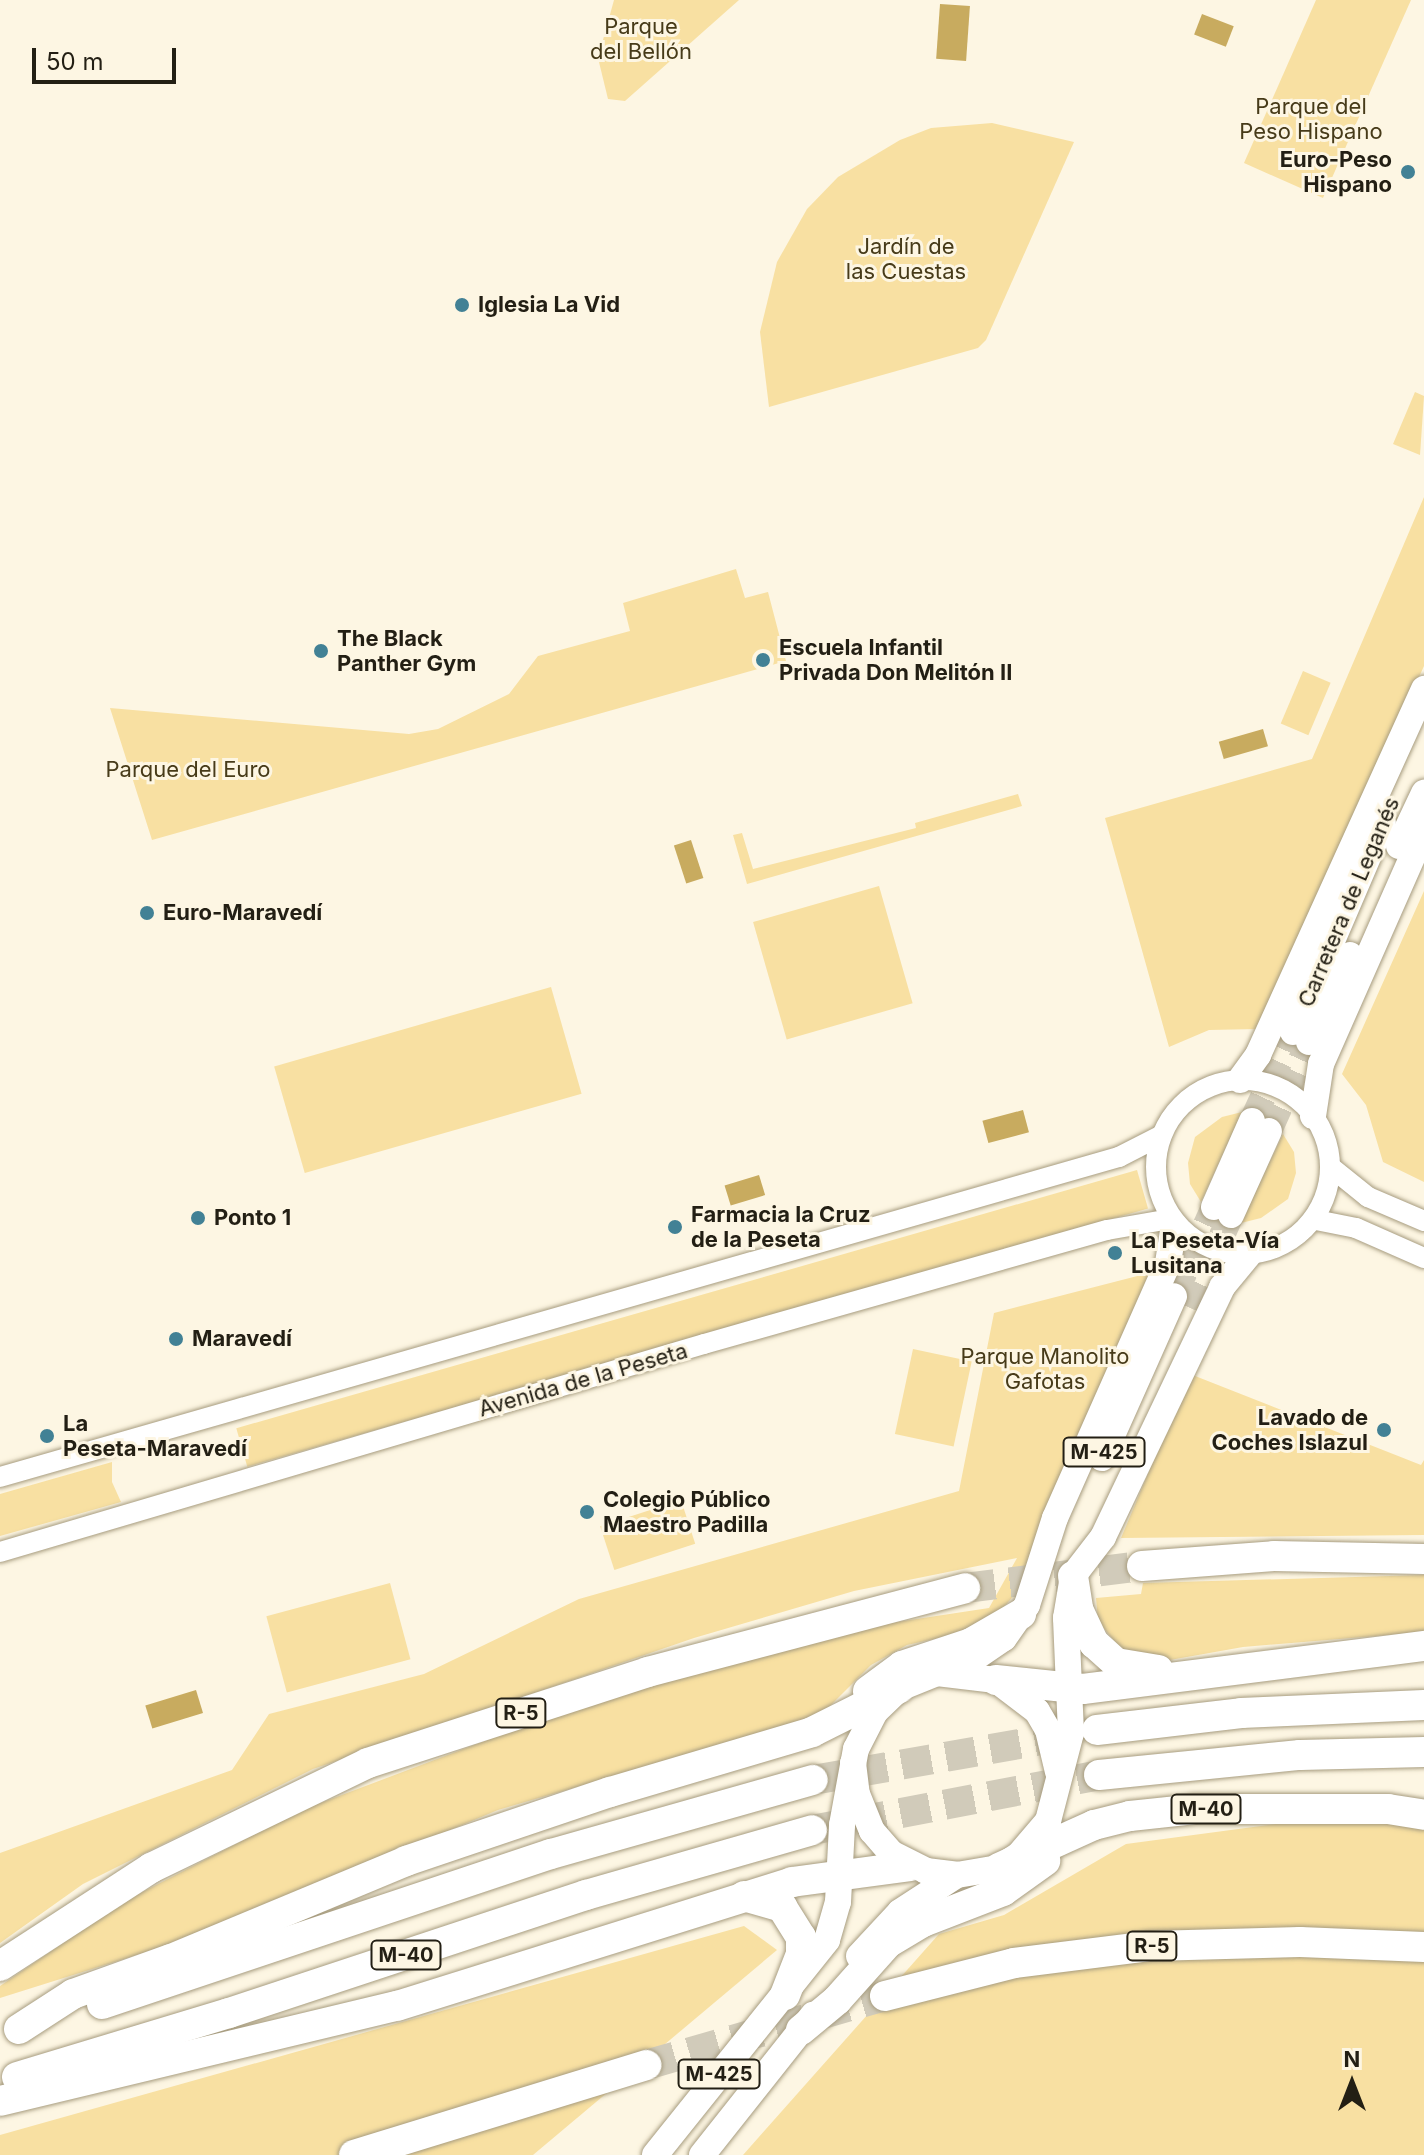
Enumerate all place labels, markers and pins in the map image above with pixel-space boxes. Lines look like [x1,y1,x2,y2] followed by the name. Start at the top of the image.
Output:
[1280,146,1392,198] place label: Euro-Peso Hispano
[1399,163,1417,181] marker: Euro-Peso Hispano
[478,292,620,318] place label: Iglesia La Vid
[453,296,471,314] marker: Iglesia La Vid
[337,625,476,676] place label: The Black Panther Gym
[779,634,1012,686] place label: Escuela Infantil Privada Don Melitón II
[312,642,330,660] marker: The Black Panther Gym
[754,651,772,669] marker: Escuela Infantil Privada Don Melitón II
[163,900,322,926] place label: Euro-Maravedí
[138,904,156,922] marker: Euro-Maravedí
[691,1201,871,1252] place label: Farmacia la Cruz de la Peseta
[214,1205,291,1231] place label: Ponto 1
[189,1209,207,1227] marker: Ponto 1
[666,1218,684,1236] marker: Farmacia la Cruz de la Peseta
[1131,1227,1279,1278] place label: La Peseta-Vía Lusitana
[1106,1244,1124,1262] marker: La Peseta-Vía Lusitana
[192,1326,292,1352] place label: Maravedí
[167,1330,185,1348] marker: Maravedí
[1211,1404,1368,1456] place label: Lavado de Coches Islazul
[63,1410,247,1462] place label: La Peseta-Maravedí
[1375,1421,1393,1439] marker: Lavado de Coches Islazul
[38,1427,56,1445] marker: La Peseta-Maravedí
[603,1486,771,1538] place label: Colegio Público Maestro Padilla
[578,1503,596,1521] marker: Colegio Público Maestro Padilla

